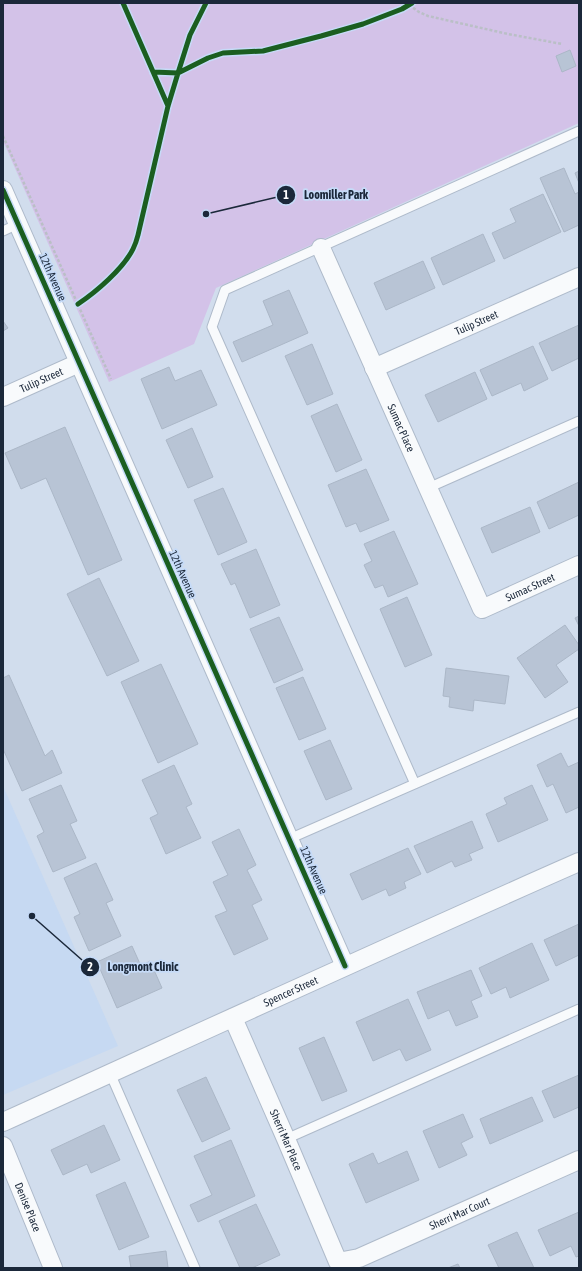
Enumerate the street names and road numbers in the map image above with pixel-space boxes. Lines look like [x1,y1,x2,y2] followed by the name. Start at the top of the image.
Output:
[37,251,69,303] street label: 12th Avenue
[453,308,500,337] street label: Tulip Street
[18,365,65,395] street label: Tulip Street
[385,402,417,454] street label: Sumac Place
[167,548,199,600] street label: 12th Avenue
[504,571,557,604] street label: Sumac Street
[298,844,330,896] street label: 12th Avenue
[262,974,320,1009] street label: Spencer Street
[268,1108,305,1172] street label: Sherri Mar Place
[13,1181,43,1233] street label: Denise Place
[428,1195,491,1232] street label: Sherri Mar Court

